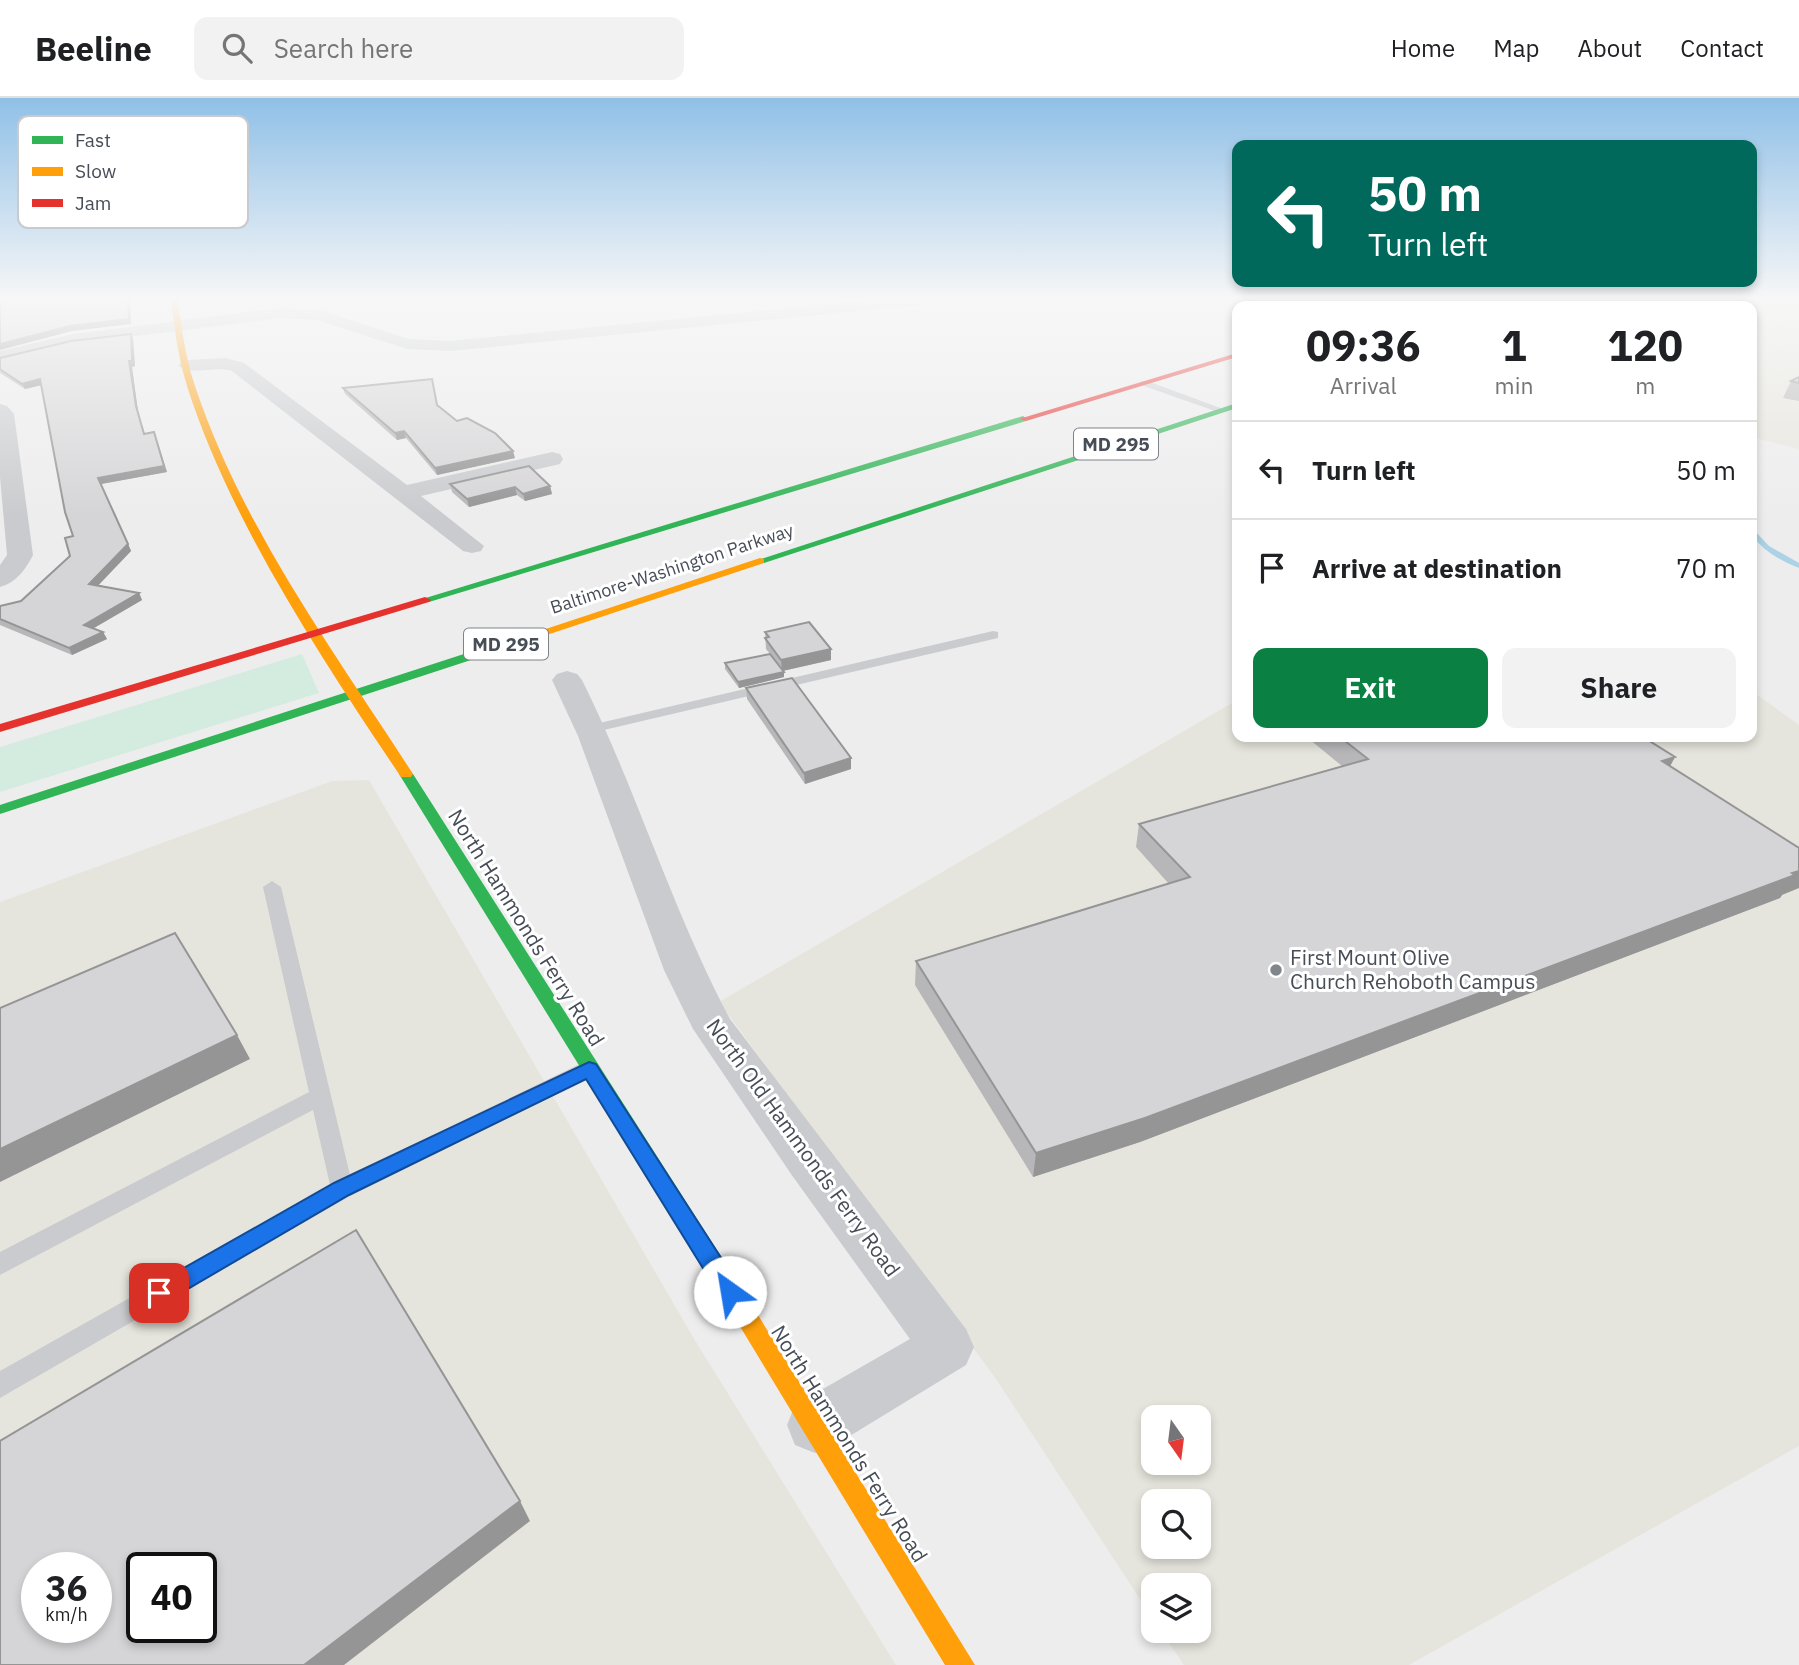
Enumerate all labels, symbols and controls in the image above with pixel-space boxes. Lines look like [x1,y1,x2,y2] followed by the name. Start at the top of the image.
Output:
[194,17,684,80] search box
[35,27,152,70] text: Beeline
[218,29,256,67] icon: search
[274,31,413,65] text: Search here
[1391,32,1455,64] text: Home
[1493,32,1539,64] text: Map
[1577,32,1642,64] text: About
[1680,32,1764,64] text: Contact
[18,116,248,228] legend
[75,128,111,152] text: Fast
[75,159,116,183] text: Slow
[1368,161,1482,224] text: 50 m
[1253,168,1344,259] icon: left
[75,191,111,215] text: Jam
[1368,223,1488,265] text: Turn left
[1306,318,1421,373] text: 09:36
[1501,318,1527,373] text: 1
[1607,318,1683,373] text: 120
[1330,370,1397,400] text: Arrival
[1495,370,1533,400] text: min
[1635,370,1655,400] text: m
[1074,428,1158,460] road number: MD 295
[1253,451,1291,489] icon: left
[1312,453,1415,487] text: Turn left
[1676,453,1736,487] text: 50 m
[547,518,796,619] street label: Baltimore-Washington Parkway
[1253,549,1291,587] icon: arrive
[1312,551,1562,585] text: Arrive at destination
[1676,551,1736,585] text: 70 m
[464,628,548,660] road number: MD 295
[1253,648,1488,728] button: Exit
[1502,648,1736,728] button: Share
[442,804,611,1051] street label: North Hammonds Ferry Road
[1290,943,1535,995] place label: First Mount Olive Church Rehoboth Campus
[1268,962,1284,978] marker: First Mount Olive Church Rehoboth Campus
[701,1013,907,1282] street label: North Old Hammonds Ferry Road
[693,1255,767,1329] position arrow
[129,1263,189,1323] pin
[140,1274,178,1312] icon: arrive
[765,1320,934,1567] street label: North Hammonds Ferry Road
[1141,1405,1211,1475] north arrow
[1141,1405,1211,1643] map controls
[1141,1489,1211,1559] button: search
[126,1552,217,1643] speed limit sign: 40
[45,1565,88,1611] text: 36
[1141,1573,1211,1643] button: layers
[45,1603,88,1626] text: km/h

